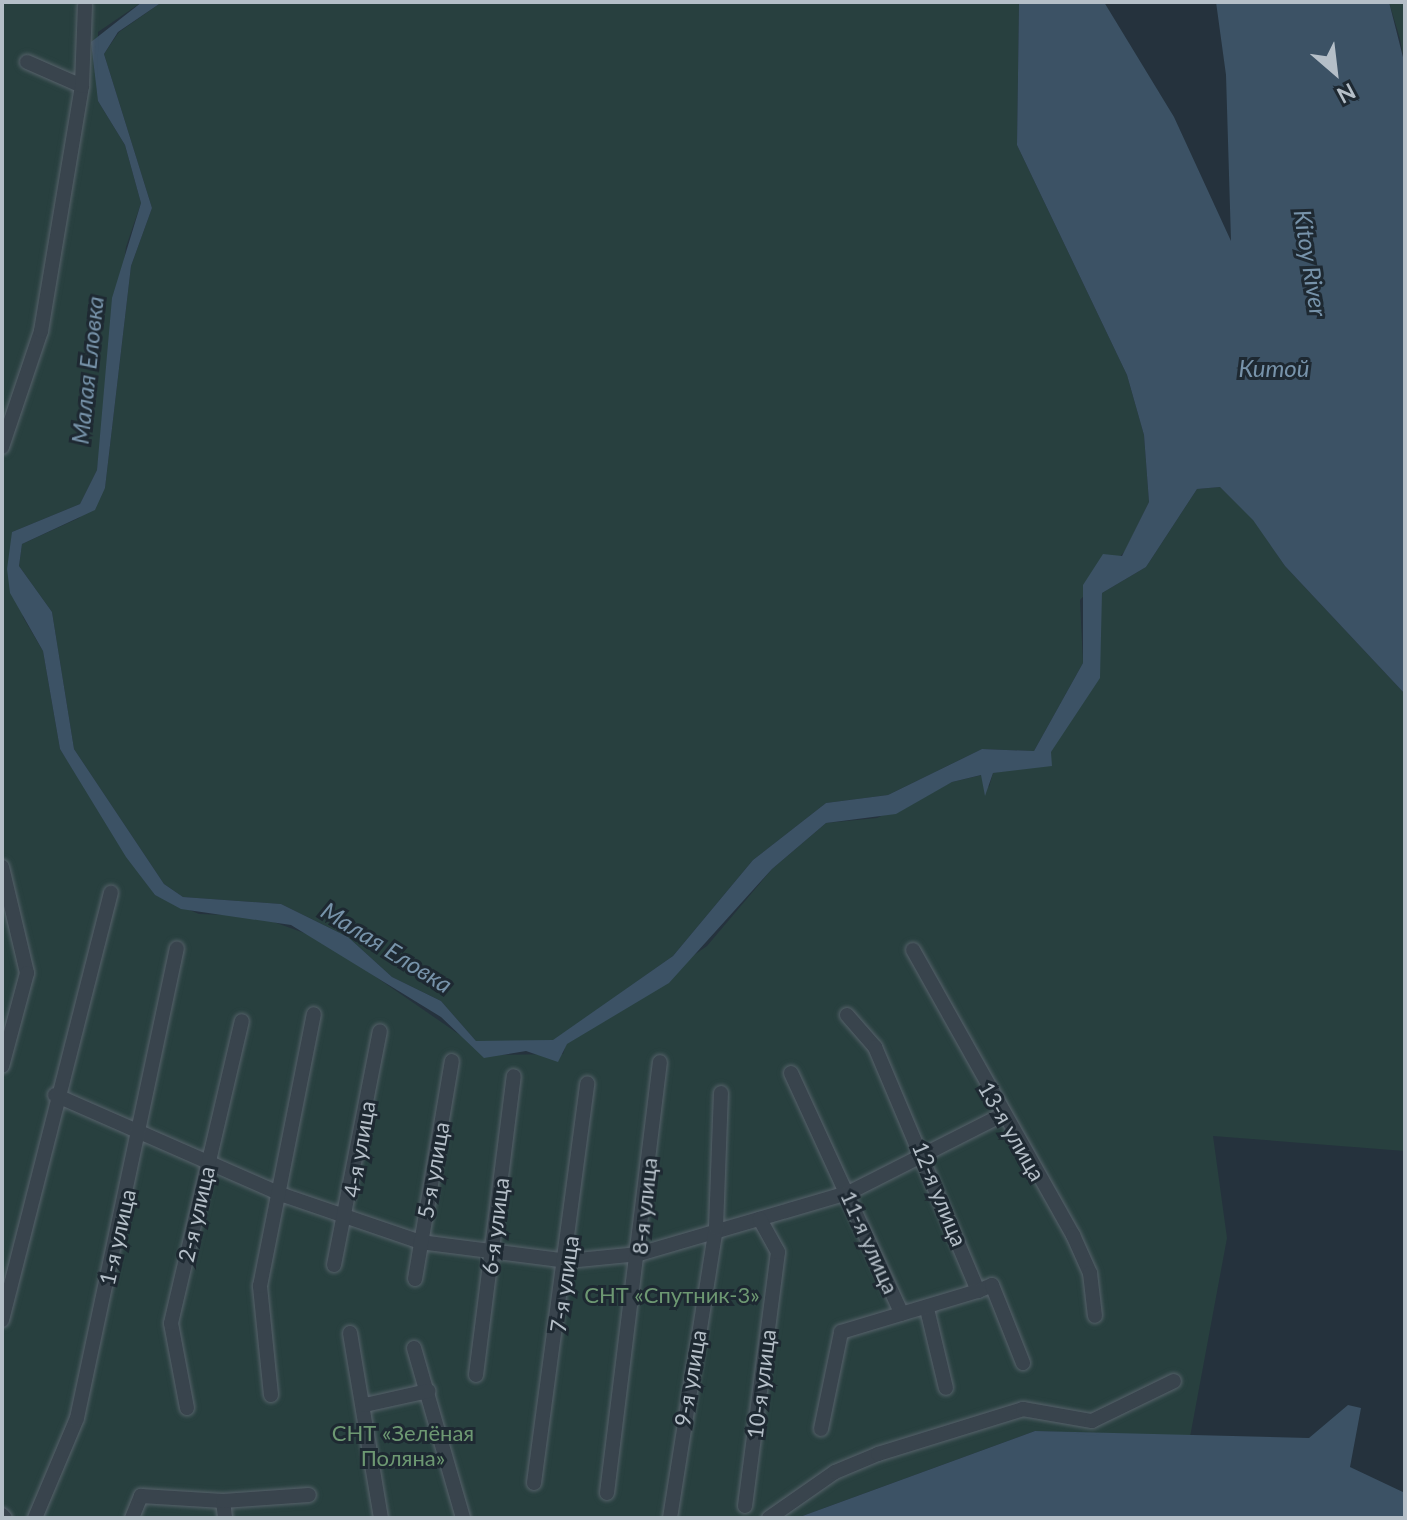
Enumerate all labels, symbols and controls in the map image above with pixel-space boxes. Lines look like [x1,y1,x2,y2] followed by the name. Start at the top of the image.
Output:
[1295,32,1375,112] north arrow
[1333,78,1360,110] text: N
[1288,207,1334,319] water label: Kitoy River
[65,295,109,445] water label: Малая Еловка
[1238,354,1310,382] water label: Китой
[316,895,458,999] water label: Малая Еловка
[973,1077,1051,1185] street label: 13-я улица
[338,1099,380,1199] street label: 4-я улица
[412,1120,454,1220] street label: 5-я улица
[907,1138,973,1250] street label: 12-я улица
[626,1156,662,1256] street label: 8-я улица
[172,1164,220,1264] street label: 2-я улица
[476,1176,514,1276] street label: 6-я улица
[836,1186,904,1298] street label: 11-я улица
[93,1187,141,1287] street label: 1-я улица
[544,1234,584,1334] street label: 7-я улица
[584,1282,760,1308] park label: СНТ «Спутник-3»
[669,1328,711,1428] street label: 9-я улица
[741,1328,781,1440] street label: 10-я улица
[332,1419,474,1470] park label: СНТ «Зелёная Поляна»

